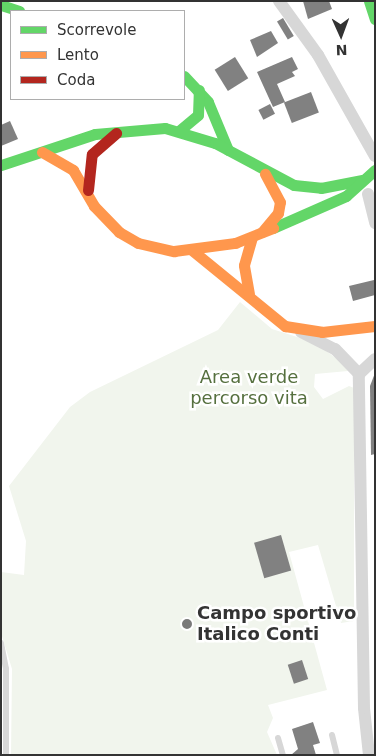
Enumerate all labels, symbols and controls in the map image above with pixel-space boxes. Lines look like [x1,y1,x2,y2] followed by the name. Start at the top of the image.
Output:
[10,10,185,100] legend
[316,10,366,60] north arrow
[57,21,136,39] text: Scorrevole
[335,42,348,58] text: N
[57,46,99,64] text: Lento
[57,71,95,89] text: Coda
[190,367,308,409] park label: Area verde percorso vita
[197,603,356,646] place label: Campo sportivo Italico Conti
[181,618,193,630] marker: Campo sportivo Italico Conti

